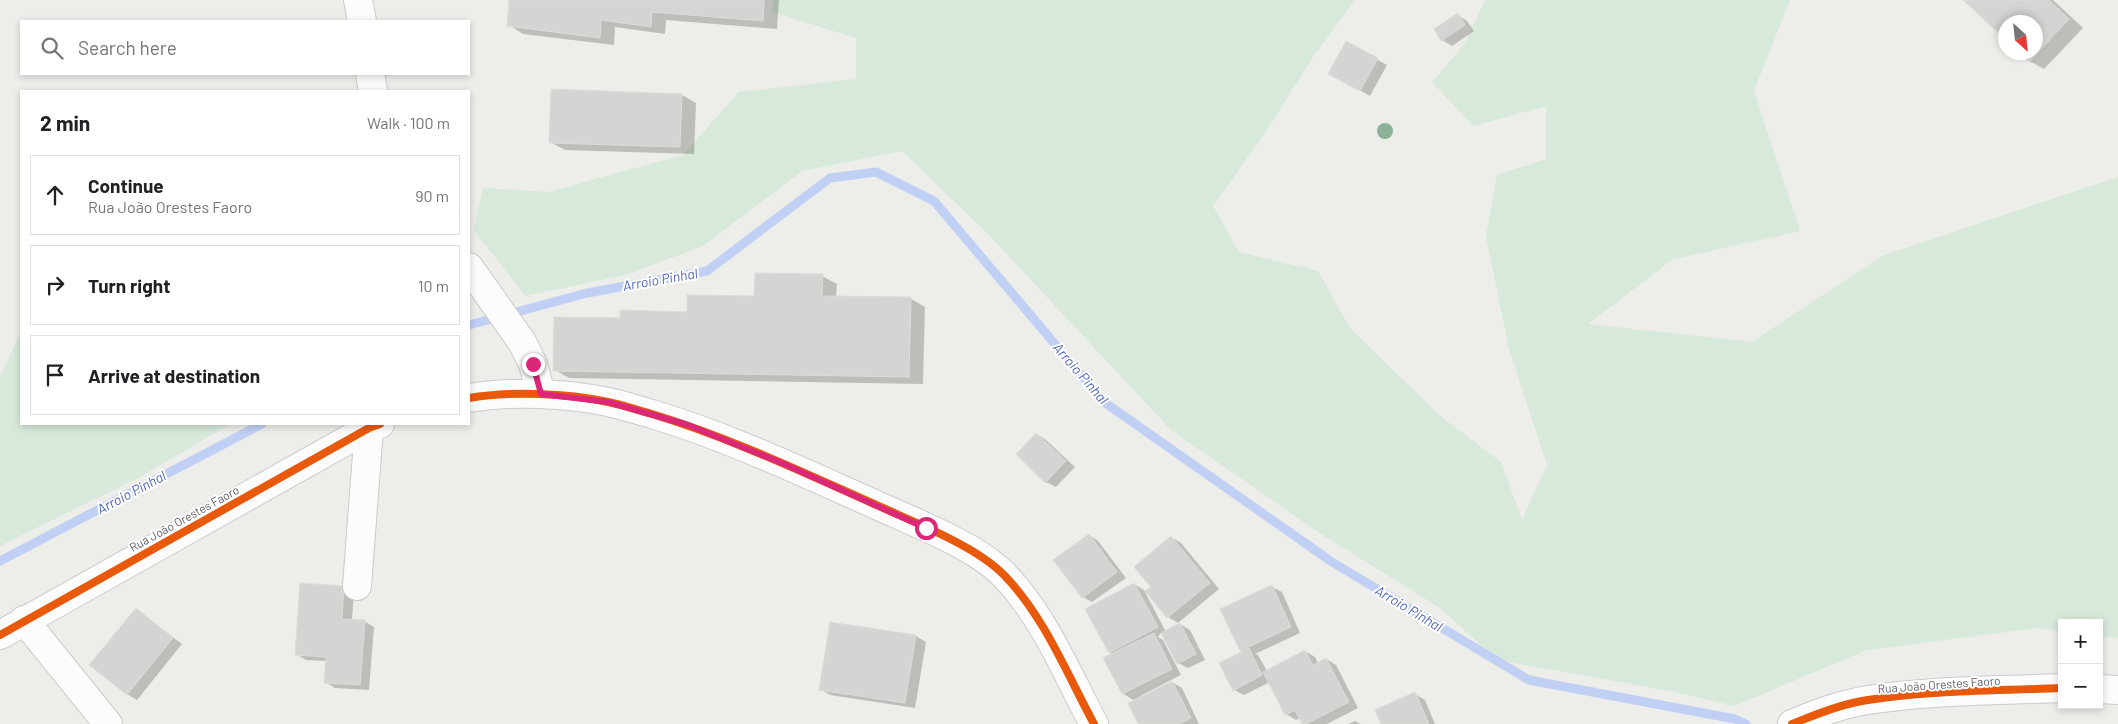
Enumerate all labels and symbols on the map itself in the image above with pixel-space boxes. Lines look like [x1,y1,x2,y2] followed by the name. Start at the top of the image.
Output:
[1998,15,2043,60] north arrow
[621,264,699,294] water label: Arroio Pinhal
[1050,339,1112,407] water label: Arroio Pinhal
[522,353,545,376] route end
[94,467,168,517] water label: Arroio Pinhal
[127,482,241,554] street label: Rua João Orestes Faoro
[915,517,938,540] route start
[1372,581,1446,635] water label: Arroio Pinhal
[1877,673,2001,695] street label: Rua João Orestes Faoro

